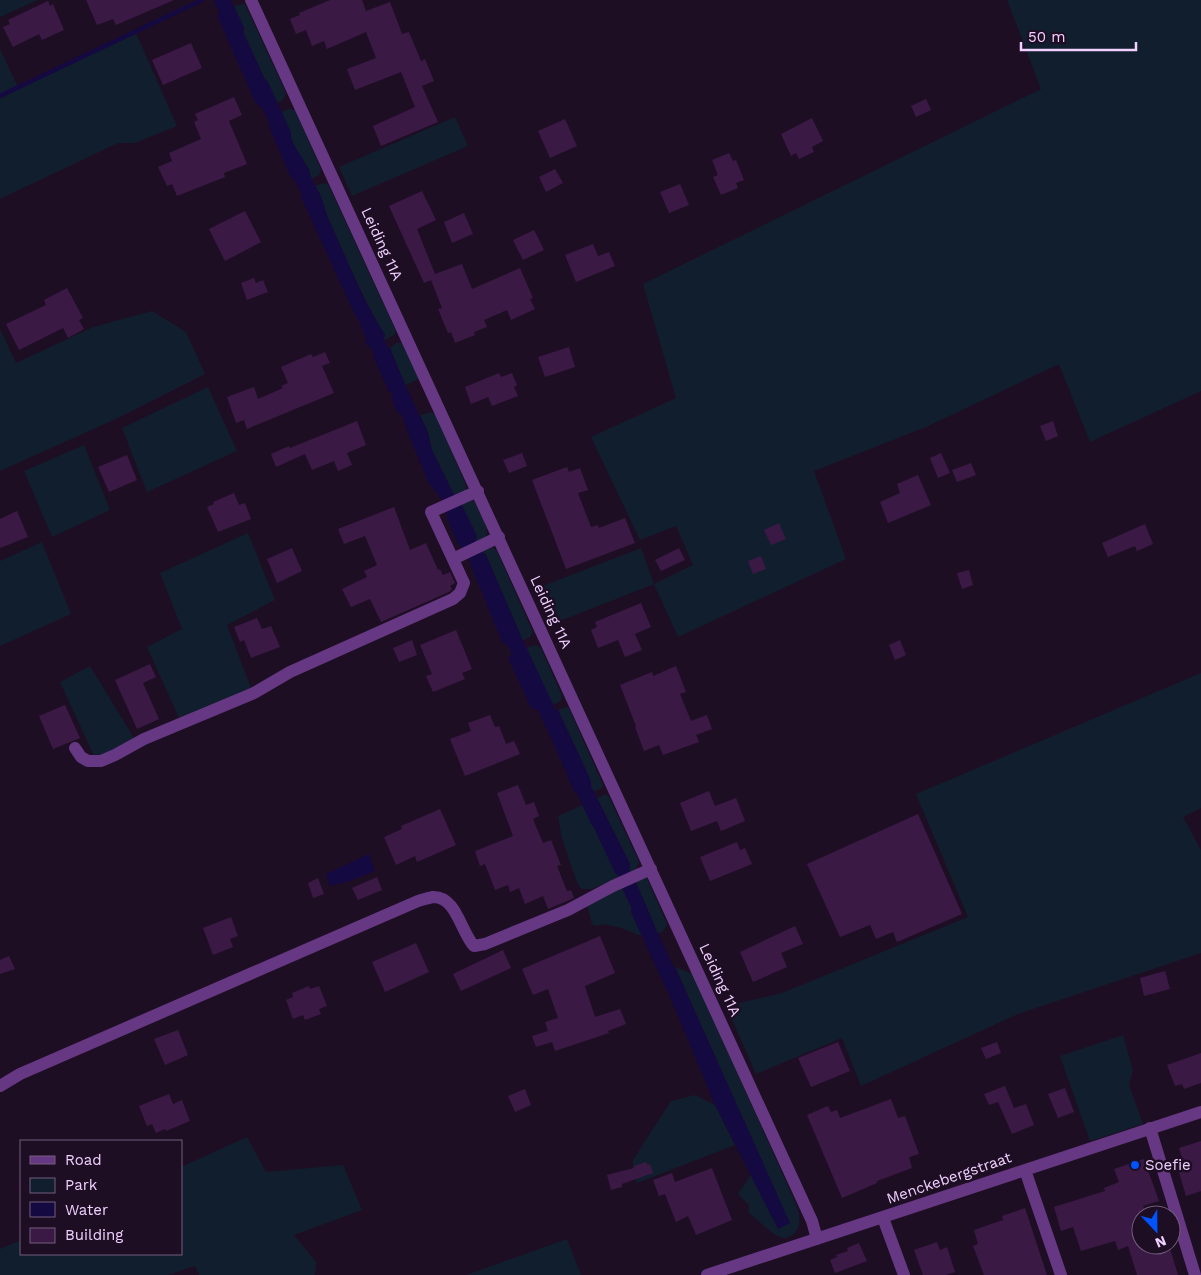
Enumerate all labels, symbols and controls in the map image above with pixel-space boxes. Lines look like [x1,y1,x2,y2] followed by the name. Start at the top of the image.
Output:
[1021,20,1136,52] scale bar
[1028,28,1065,46] text: 50 m
[357,205,407,283] street label: Leiding 11A
[526,573,576,651] street label: Leiding 11A
[695,941,745,1019] street label: Leiding 11A
[20,1140,182,1255] legend
[884,1148,1014,1208] street label: Menckebergstraat
[65,1151,102,1169] text: Road
[1145,1156,1191,1174] place label: Soefie
[1129,1159,1141,1171] marker: Soefie
[65,1176,98,1194] text: Park
[65,1201,108,1219] text: Water
[1131,1205,1181,1255] north arrow
[65,1226,123,1244] text: Building
[1153,1233,1169,1251] text: N

